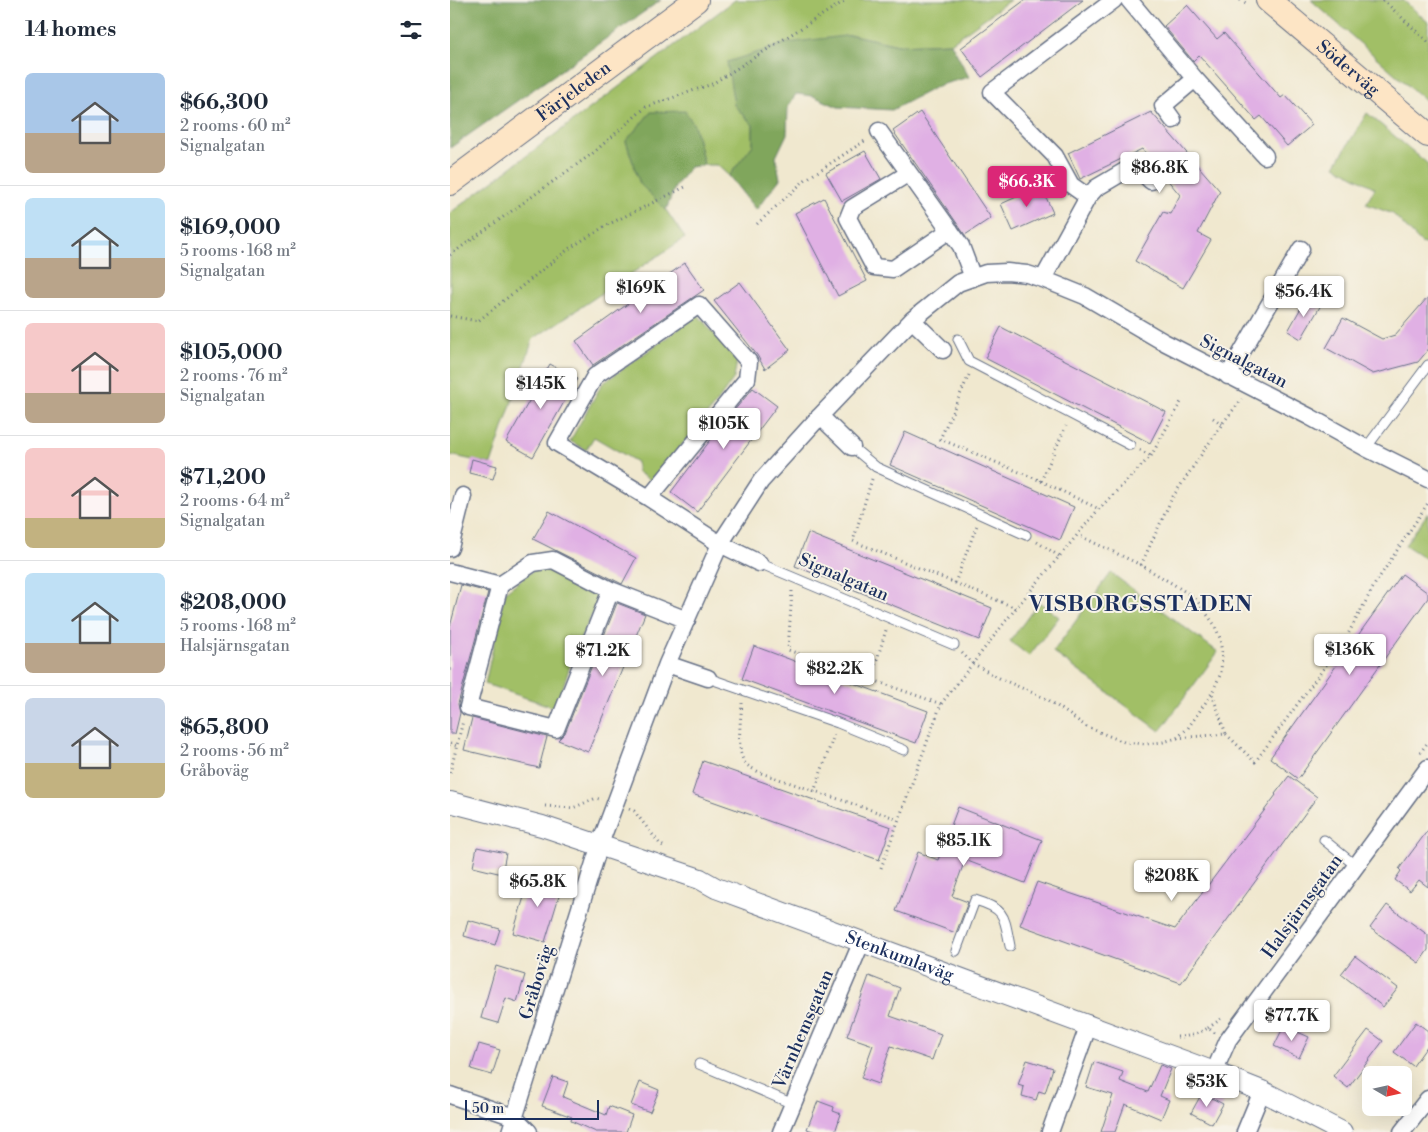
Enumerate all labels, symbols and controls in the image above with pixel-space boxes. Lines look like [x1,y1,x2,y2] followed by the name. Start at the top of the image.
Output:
[397,16,425,44] icon: filters
[25,17,116,43] text: 14 homes
[1312,35,1385,102] street label: Söderväg
[532,56,616,127] street label: Färjeleden
[180,90,269,116] text: $66,300
[65,93,125,153] icon: home
[180,116,291,136] text: 2 rooms · 60 m²
[180,136,265,156] text: Signalgatan
[1119,152,1201,194] pin: $86.8K
[1131,158,1189,178] text: $86.8K
[986,166,1068,208] pin: $66.3K
[999,172,1055,192] text: $66.3K
[180,215,281,241] text: $169,000
[65,218,125,278] icon: home
[180,241,296,261] text: 5 rooms · 168 m²
[180,261,265,281] text: Signalgatan
[606,272,676,314] pin: $169K
[1263,276,1345,318] pin: $56.4K
[616,278,666,298] text: $169K
[1275,282,1333,302] text: $56.4K
[1196,329,1292,394] street label: Signalgatan
[180,340,282,366] text: $105,000
[65,343,125,403] icon: home
[180,366,288,386] text: 2 rooms · 76 m²
[506,368,576,410] pin: $145K
[516,374,566,394] text: $145K
[180,386,265,406] text: Signalgatan
[689,408,759,450] pin: $105K
[698,414,750,434] text: $105K
[180,465,266,491] text: $71,200
[65,468,125,528] icon: home
[180,491,290,511] text: 2 rooms · 64 m²
[180,511,265,531] text: Signalgatan
[795,548,893,607] street label: Signalgatan
[180,590,287,616] text: $208,000
[1028,591,1253,618] district label: VISBORGSSTADEN
[65,593,125,653] icon: home
[180,616,296,636] text: 5 rooms · 168 m²
[562,634,644,677] pin: $71.2K
[1315,634,1385,676] pin: $136K
[180,636,290,656] text: Halsjärnsgatan
[1325,640,1375,660] text: $136K
[576,641,630,661] text: $71.2K
[794,652,876,695] pin: $82.2K
[806,659,864,679] text: $82.2K
[180,715,269,741] text: $65,800
[65,718,125,778] icon: home
[180,741,289,761] text: 2 rooms · 56 m²
[180,761,249,781] text: Gråboväg
[923,824,1005,867] pin: $85.1K
[937,831,991,851] text: $85.1K
[1257,849,1348,963] street label: Halsjärnsgatan
[1137,860,1207,902] pin: $208K
[497,866,579,908] pin: $65.8K
[1145,866,1199,886] text: $208K
[509,872,567,892] text: $65.8K
[842,926,958,987] street label: Stenkumlaväg
[514,941,559,1023] street label: Gråboväg
[768,966,839,1093] street label: Värnhemsgatan
[1251,1000,1333,1042] pin: $77.7K
[1265,1006,1319,1026] text: $77.7K
[1177,1066,1237,1108] pin: $53K
[1362,1066,1412,1116] north arrow
[1362,1066,1412,1116] map controls
[1186,1072,1228,1092] text: $53K
[465,1097,599,1120] scale bar
[472,1100,504,1118] text: 50 m

